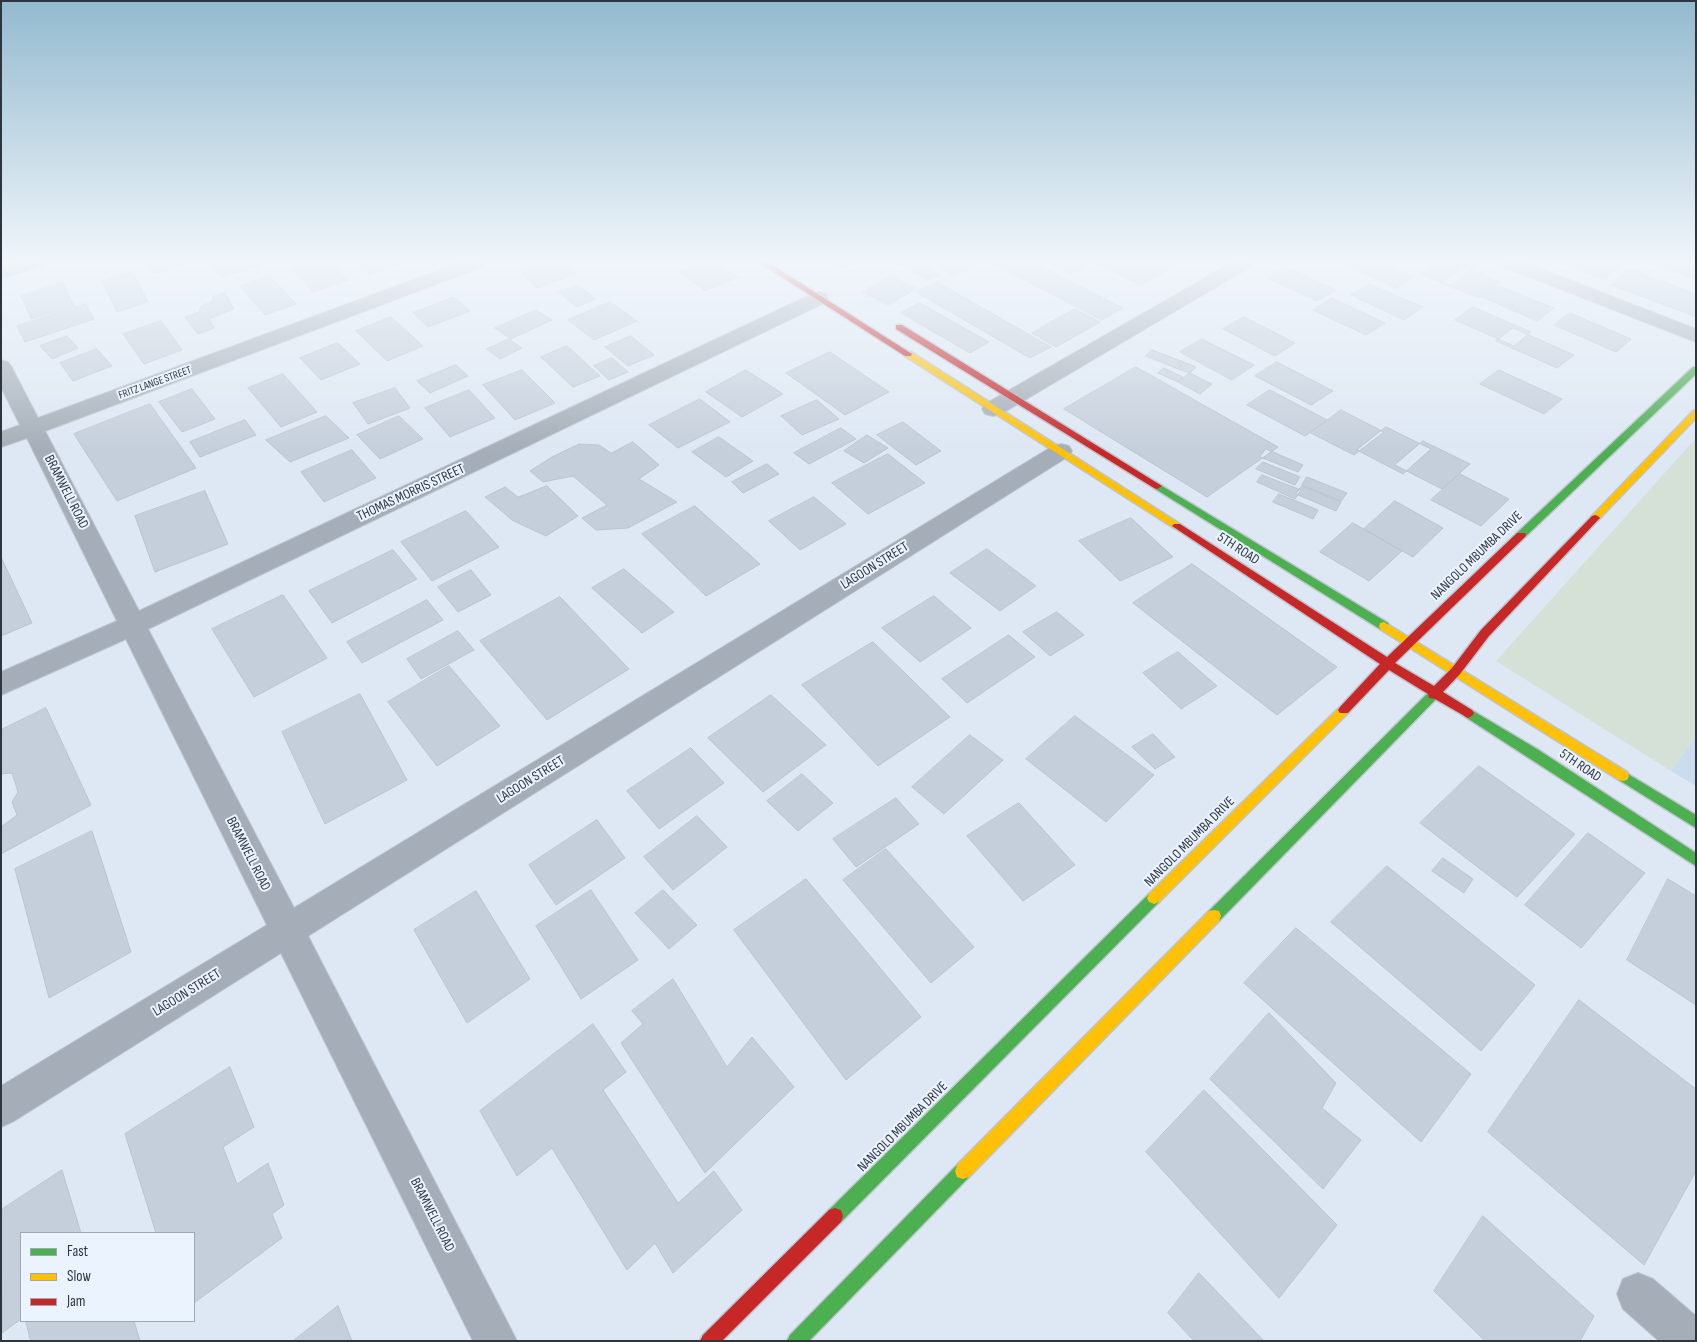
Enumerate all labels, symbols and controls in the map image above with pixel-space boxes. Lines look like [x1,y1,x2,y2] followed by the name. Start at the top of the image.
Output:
[117,364,193,402] street label: FRITZ LANGE STREET
[40,452,92,532] street label: BRAMWELL ROAD
[355,461,467,525] street label: THOMAS MORRIS STREET
[1428,508,1526,604] street label: NANGOLO MBUMBA DRIVE
[1214,529,1262,569] street label: 5TH ROAD
[838,539,912,593] street label: LAGOON STREET
[1556,746,1604,786] street label: 5TH ROAD
[494,753,568,807] street label: LAGOON STREET
[1141,793,1239,891] street label: NANGOLO MBUMBA DRIVE
[222,814,274,894] street label: BRAMWELL ROAD
[150,966,224,1020] street label: LAGOON STREET
[854,1078,952,1176] street label: NANGOLO MBUMBA DRIVE
[406,1175,458,1255] street label: BRAMWELL ROAD
[20,1232,195,1322] legend
[67,1242,88,1261] text: Fast
[67,1267,91,1286] text: Slow
[67,1292,85,1311] text: Jam

